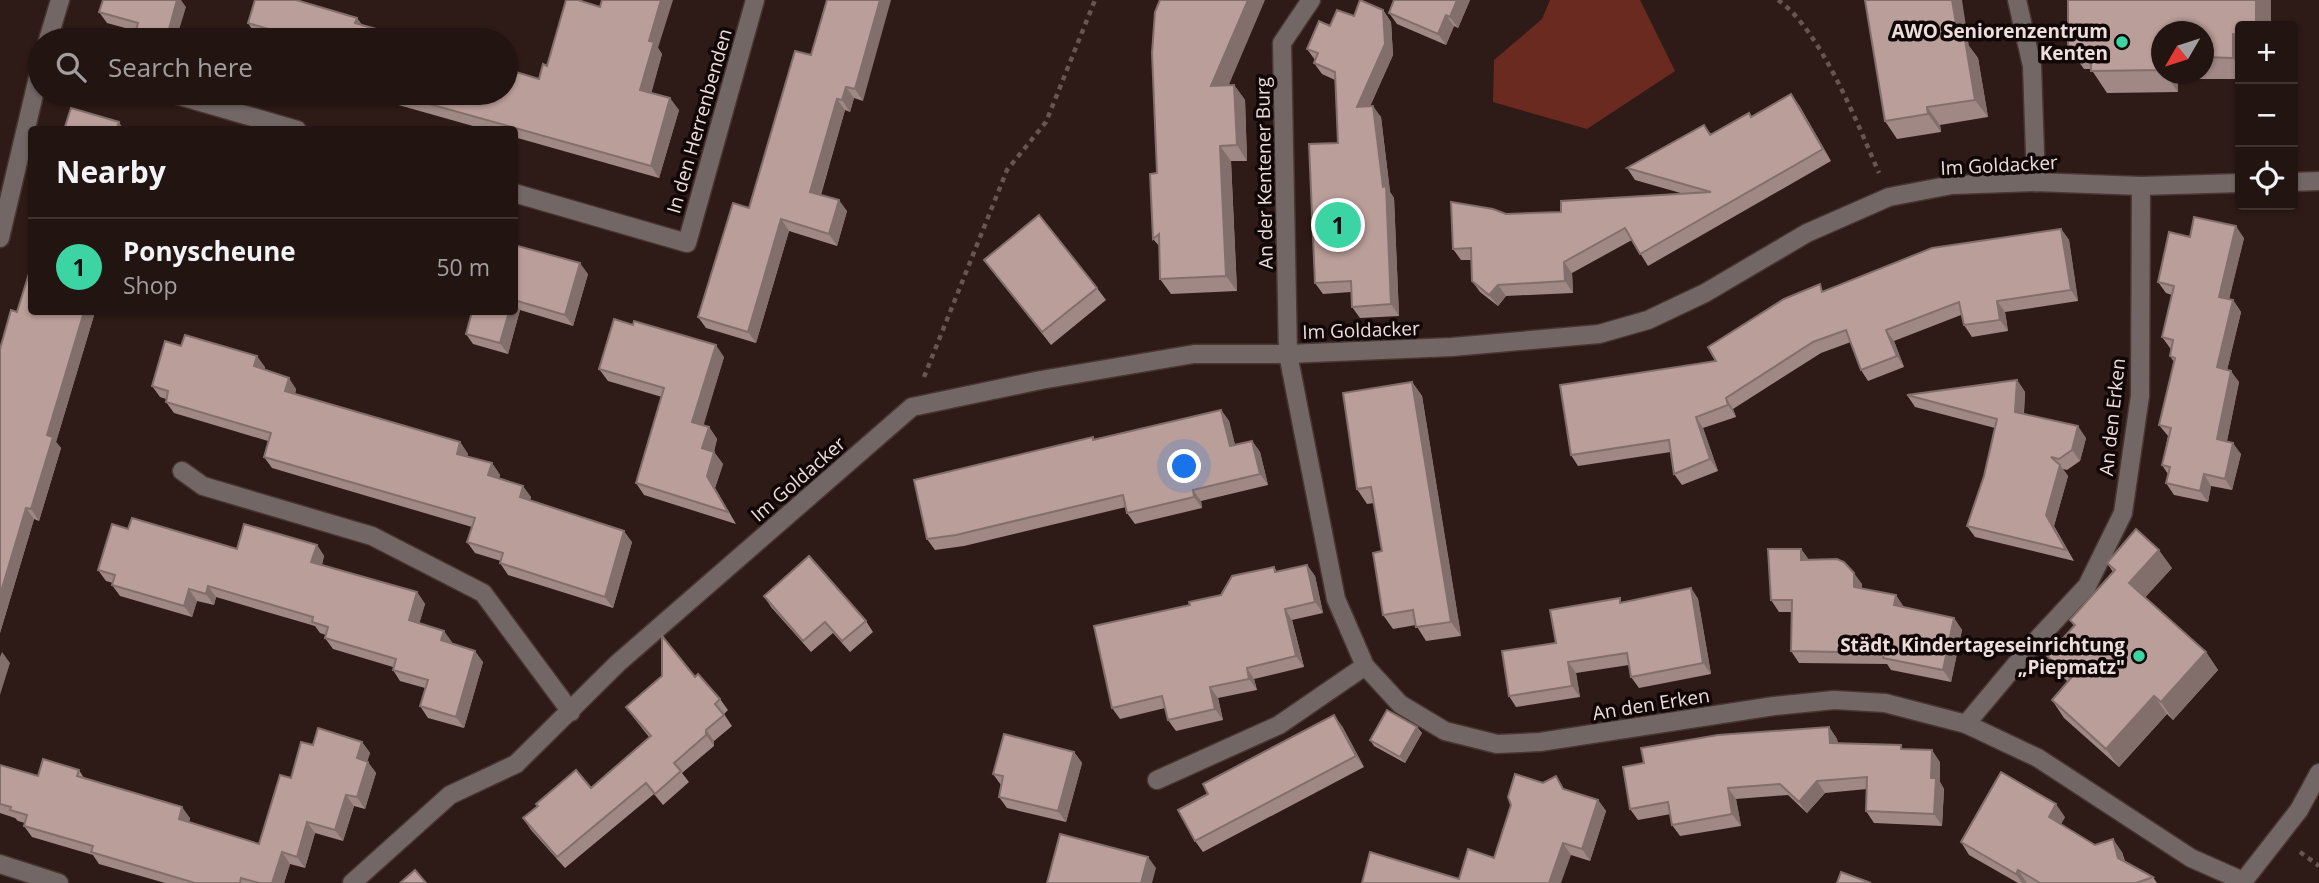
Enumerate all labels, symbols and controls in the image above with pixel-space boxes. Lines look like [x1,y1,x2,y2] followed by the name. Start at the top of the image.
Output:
[1891,18,2108,66] place label: AWO Seniorenzentrum Kenten
[2151,21,2214,84] north arrow
[2235,21,2298,210] map controls
[2235,21,2298,84] button: +
[660,26,738,216] street label: In den Herrenbenden
[28,28,518,105] search box
[2114,34,2130,50] marker: AWO Seniorenzentrum Kenten
[52,48,90,86] icon: search
[108,49,253,85] text: Search here
[1249,77,1279,269] street label: An der Kentener Burg
[2235,84,2298,147] button: −
[2235,147,2298,210] button: locate
[1940,149,2059,181] street label: Im Goldacker
[56,151,166,192] text: Nearby
[1315,199,1361,251] pin: 1
[123,233,296,269] text: Ponyscheune
[72,251,86,283] text: 1
[436,251,490,283] text: 50 m
[123,269,178,301] text: Shop
[1302,315,1420,345] street label: Im Goldacker
[2093,357,2131,477] street label: An den Erken
[745,430,851,527] street label: Im Goldacker
[1167,449,1201,483] your location
[1840,632,2125,680] place label: Städt. Kindertageseinrichtung „Piepmatz"
[2131,648,2147,664] marker: Städt. Kindertageseinrichtung „Piepmatz"
[1591,682,1711,726] street label: An den Erken

